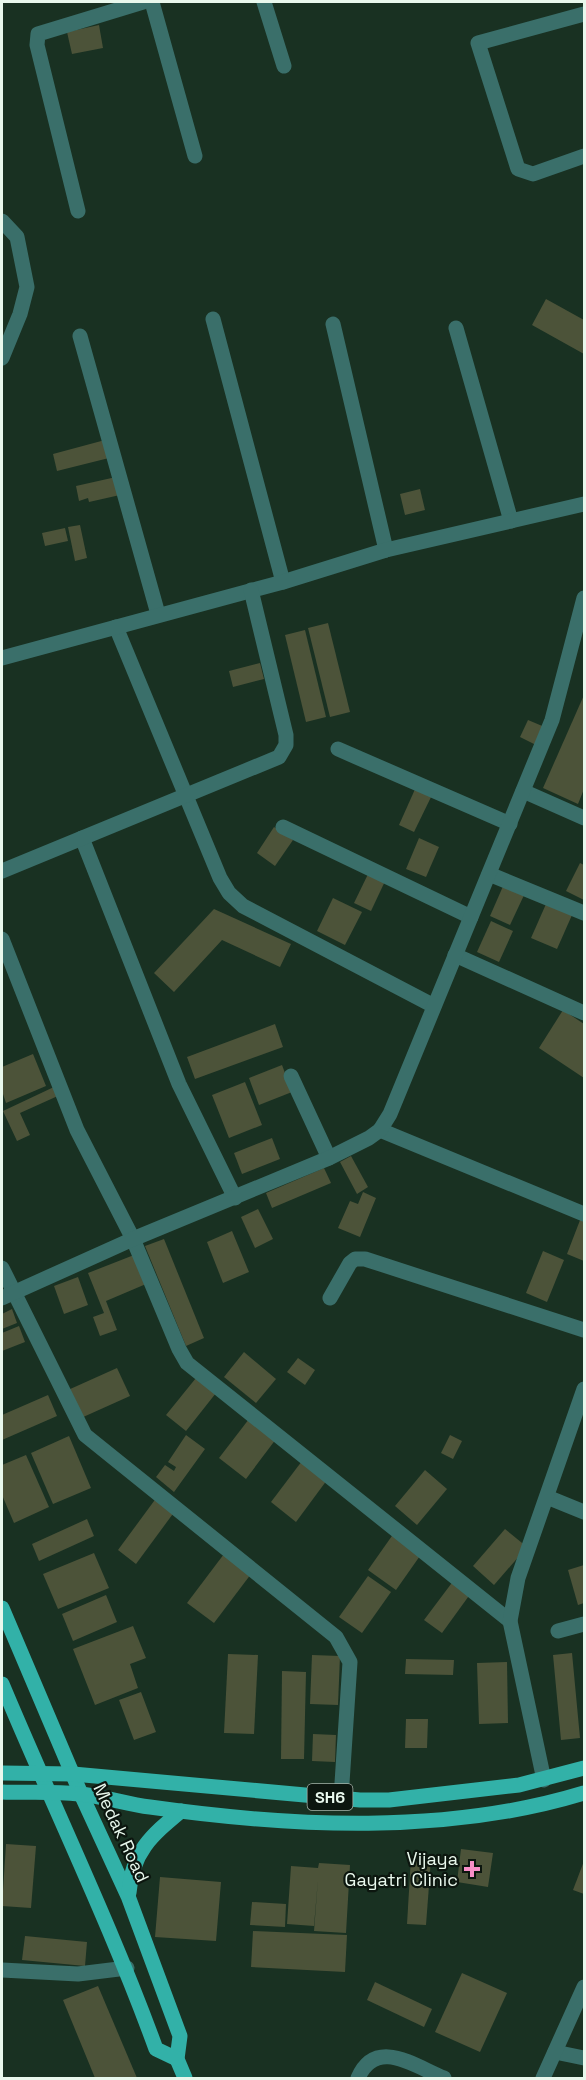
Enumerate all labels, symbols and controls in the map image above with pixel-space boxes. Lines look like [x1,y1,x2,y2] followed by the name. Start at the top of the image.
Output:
[88,1780,154,1886] street label: Medak Road
[308,1784,352,1810] road number: SH6
[345,1847,458,1891] place label: Vijaya Gayatri Clinic
[463,1860,481,1878] marker: Vijaya Gayatri Clinic

